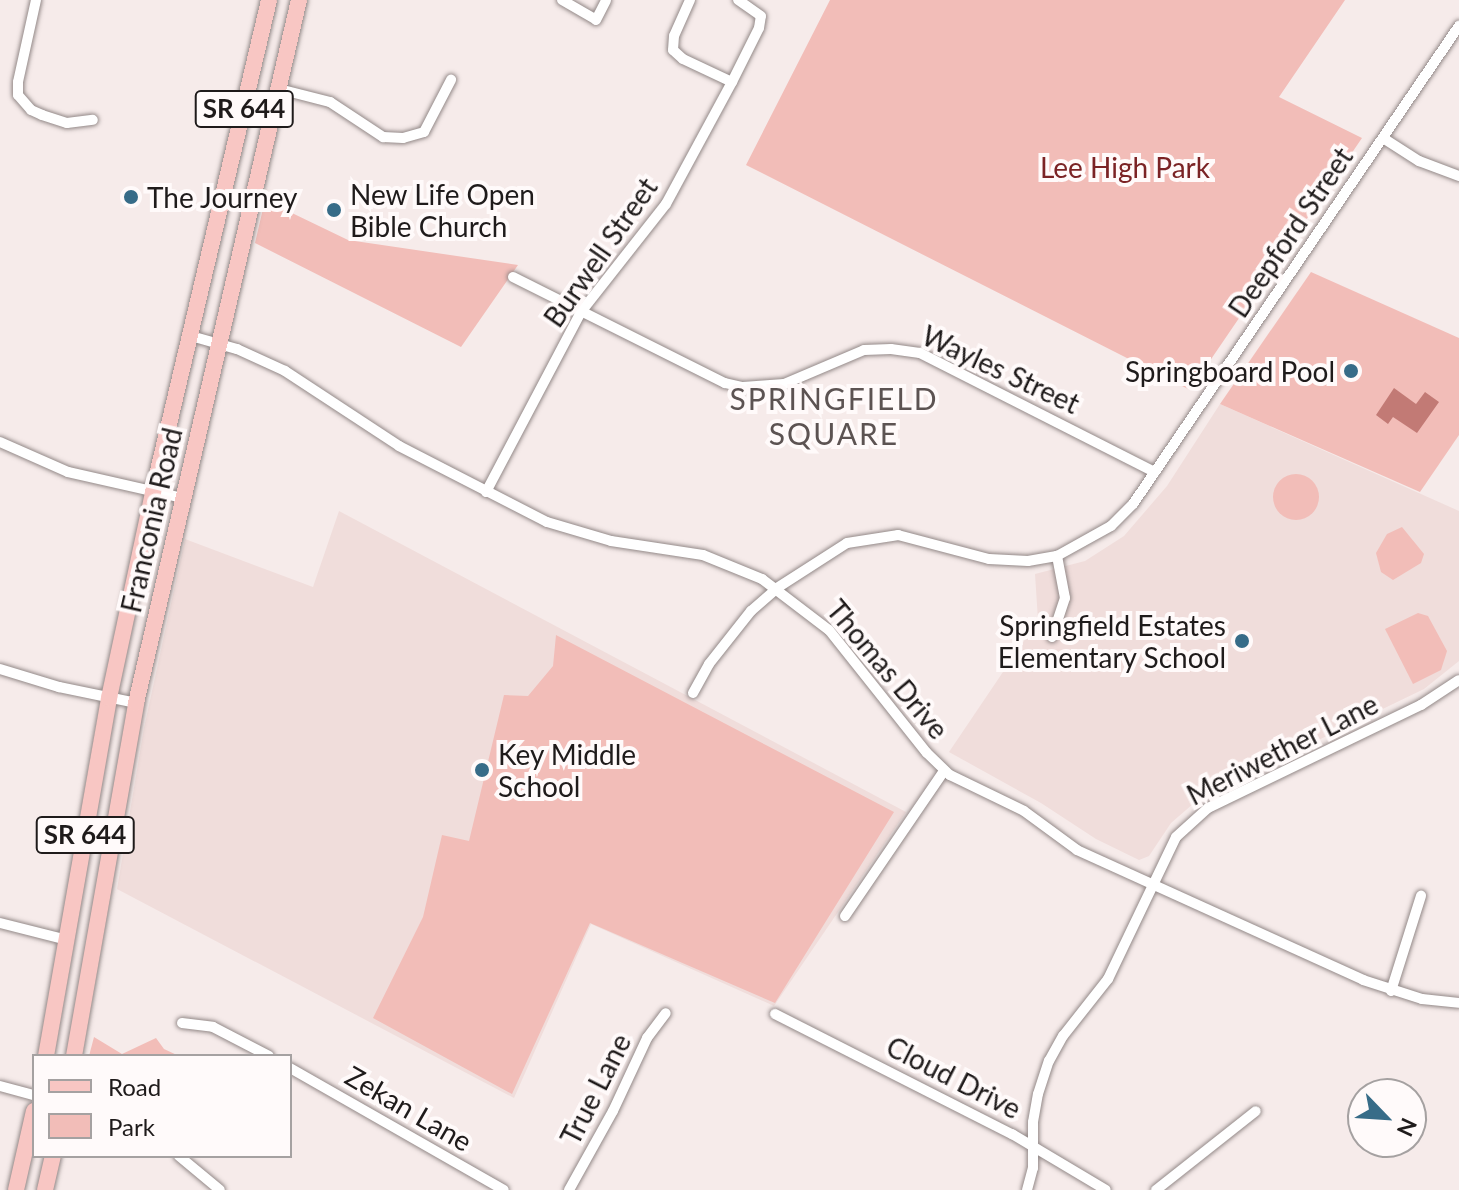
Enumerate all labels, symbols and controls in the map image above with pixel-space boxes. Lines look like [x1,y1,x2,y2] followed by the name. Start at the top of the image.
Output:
[194,87,294,131] road number: SR 644
[1221,141,1359,323] street label: Deepford Street
[1040,150,1210,184] park label: Lee High Park
[536,171,664,333] street label: Burwell Street
[350,177,535,243] place label: New Life Open Bible Church
[147,180,298,214] place label: The Journey
[122,188,140,206] marker: The Journey
[325,201,343,219] marker: New Life Open Bible Church
[917,318,1085,420] street label: Wayles Street
[1125,354,1335,388] place label: Springboard Pool
[1342,362,1360,380] marker: Springboard Pool
[729,380,939,450] district label: SPRINGFIELD SQUARE
[113,424,189,616] street label: Franconia Road
[820,593,956,745] street label: Thomas Drive
[997,608,1226,674] place label: Springfield Estates Elementary School
[1233,632,1251,650] marker: Springfield Estates Elementary School
[1181,686,1383,812] street label: Meriwether Lane
[498,737,637,803] place label: Key Middle School
[473,761,491,779] marker: Key Middle School
[35,813,135,857] road number: SR 644
[553,1028,637,1150] street label: True Lane
[881,1029,1027,1125] street label: Cloud Drive
[32,1054,292,1158] legend
[340,1058,478,1158] street label: Zekan Lane
[108,1072,161,1101] text: Road
[1347,1078,1427,1158] north arrow
[108,1112,155,1141] text: Park
[1392,1114,1423,1141] text: N

